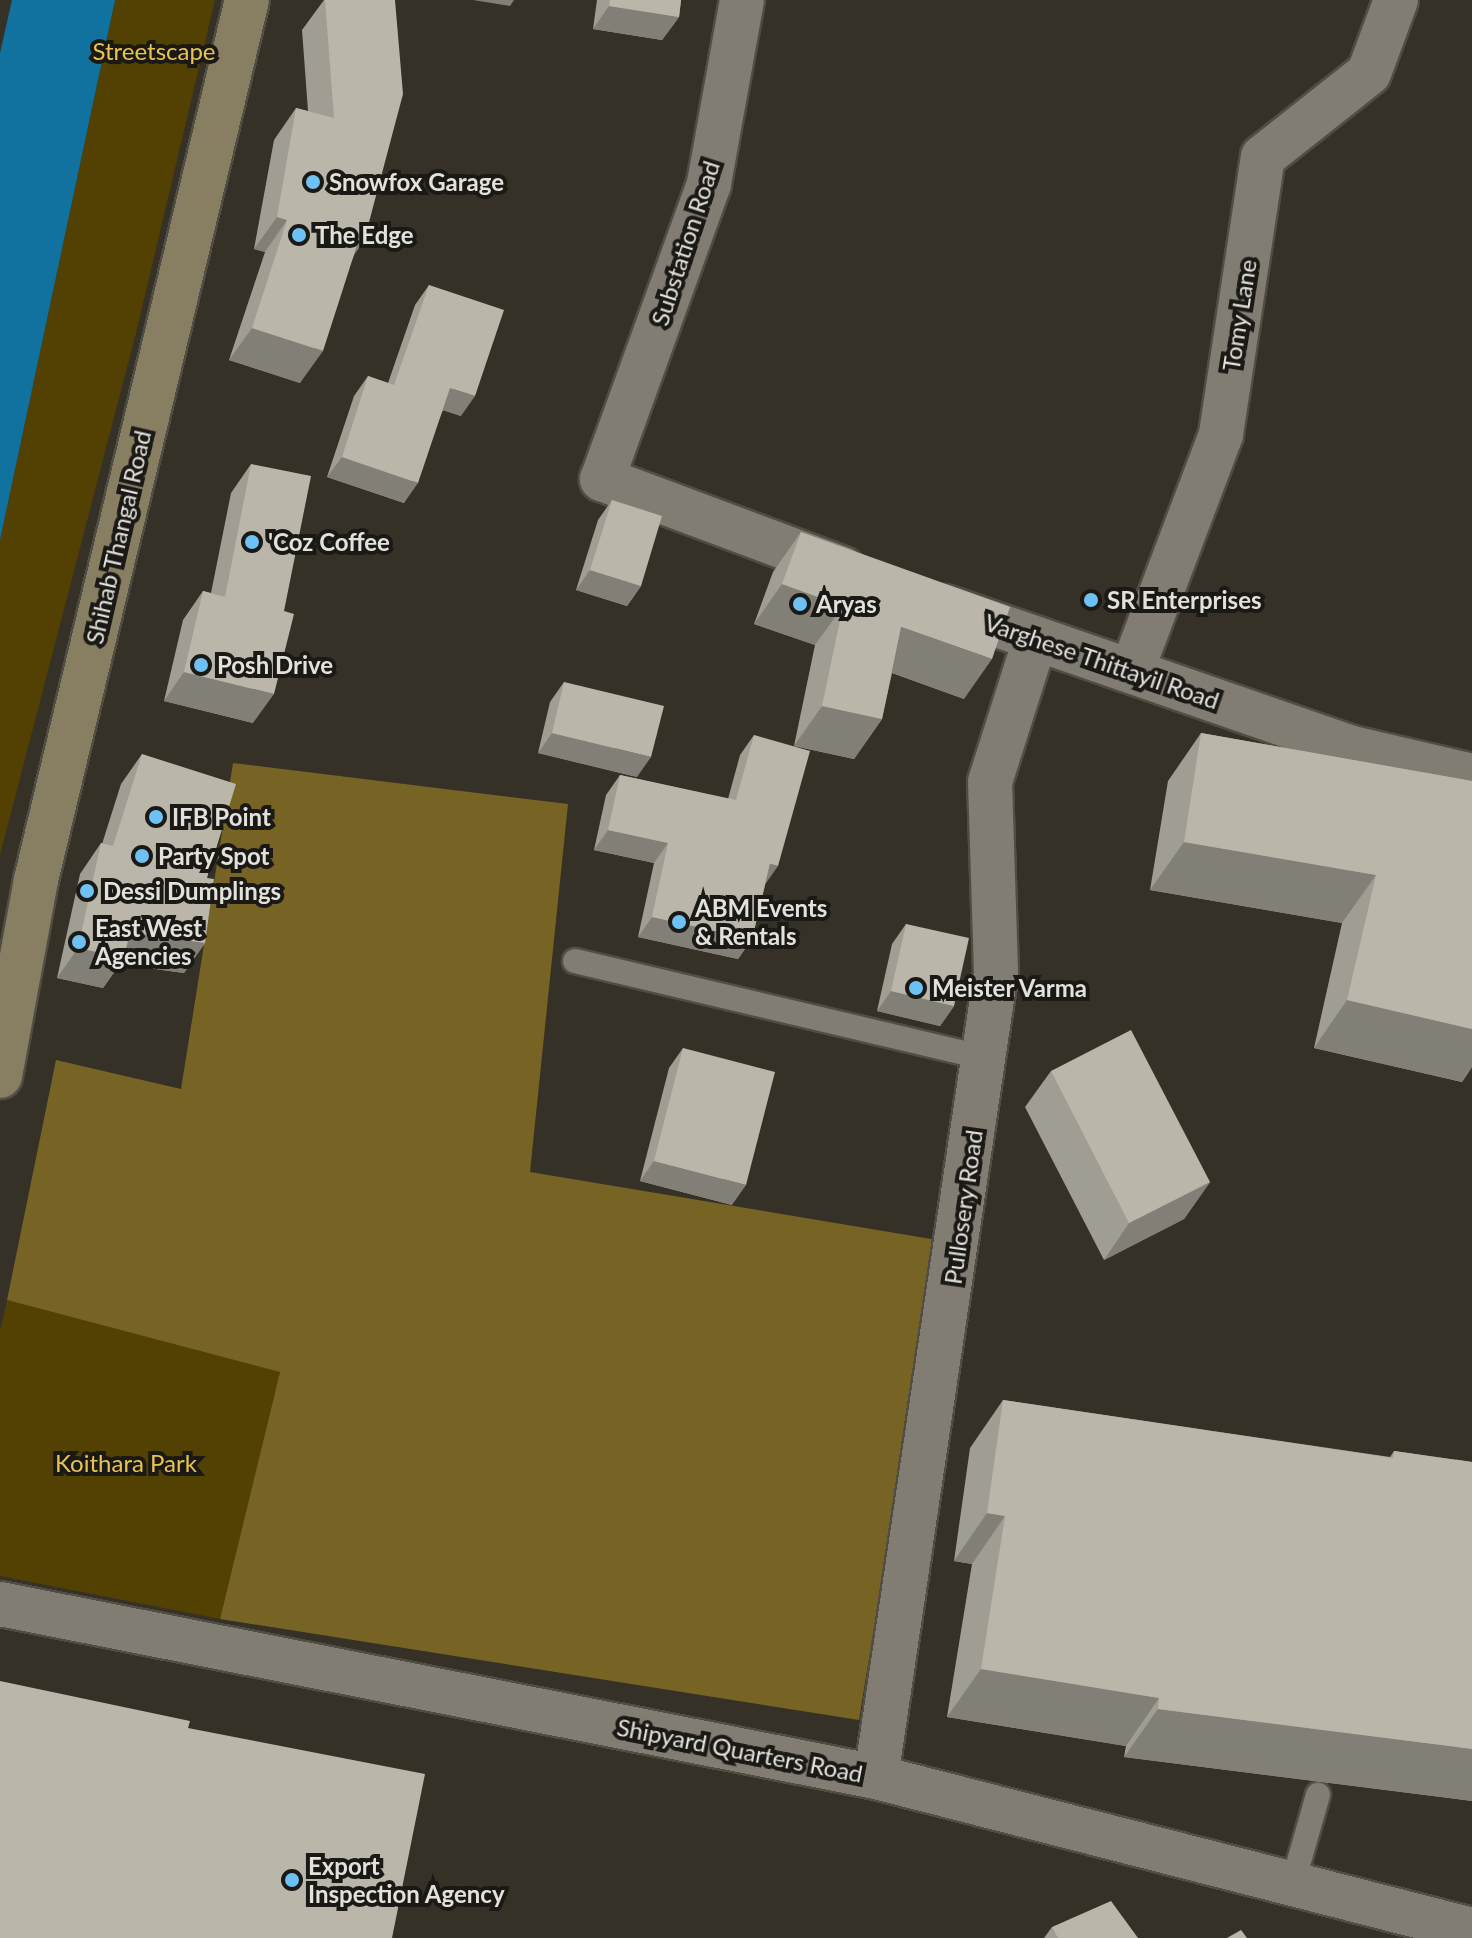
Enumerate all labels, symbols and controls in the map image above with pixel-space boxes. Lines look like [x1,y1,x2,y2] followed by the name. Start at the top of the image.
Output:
[92,37,216,65] park label: Streetscape
[645,157,725,329] street label: Substation Road
[329,168,504,196] place label: Snowfox Garage
[304,173,322,191] marker: Snowfox Garage
[315,221,414,249] place label: The Edge
[290,226,308,244] marker: The Edge
[1216,257,1262,373] street label: Tomy Lane
[79,427,157,647] street label: Shihab Thangal Road
[268,528,390,556] place label: 'Coz Coffee
[243,533,261,551] marker: 'Coz Coffee
[1107,586,1262,614] place label: SR Enterprises
[816,590,877,618] place label: Aryas
[1082,591,1100,609] marker: SR Enterprises
[791,595,809,613] marker: Aryas
[981,607,1223,715] street label: Varghese Thittayil Road
[217,651,333,679] place label: Posh Drive
[192,656,210,674] marker: Posh Drive
[172,803,271,831] place label: IFB Point
[147,808,165,826] marker: IFB Point
[158,842,270,870] place label: Party Spot
[133,847,151,865] marker: Party Spot
[103,877,281,905] place label: Dessi Dumplings
[78,882,96,900] marker: Dessi Dumplings
[695,894,827,950] place label: ABM Events & Rentals
[670,913,688,931] marker: ABM Events & Rentals
[95,914,202,970] place label: East West Agencies
[70,933,88,951] marker: East West Agencies
[932,974,1088,1002] place label: Meister Varma
[907,979,925,997] marker: Meister Varma
[938,1128,988,1286] street label: Pullosery Road
[55,1449,197,1477] park label: Koithara Park
[615,1712,865,1788] street label: Shipyard Quarters Road
[308,1852,505,1908] place label: Export Inspection Agency
[283,1871,301,1889] marker: Export Inspection Agency

